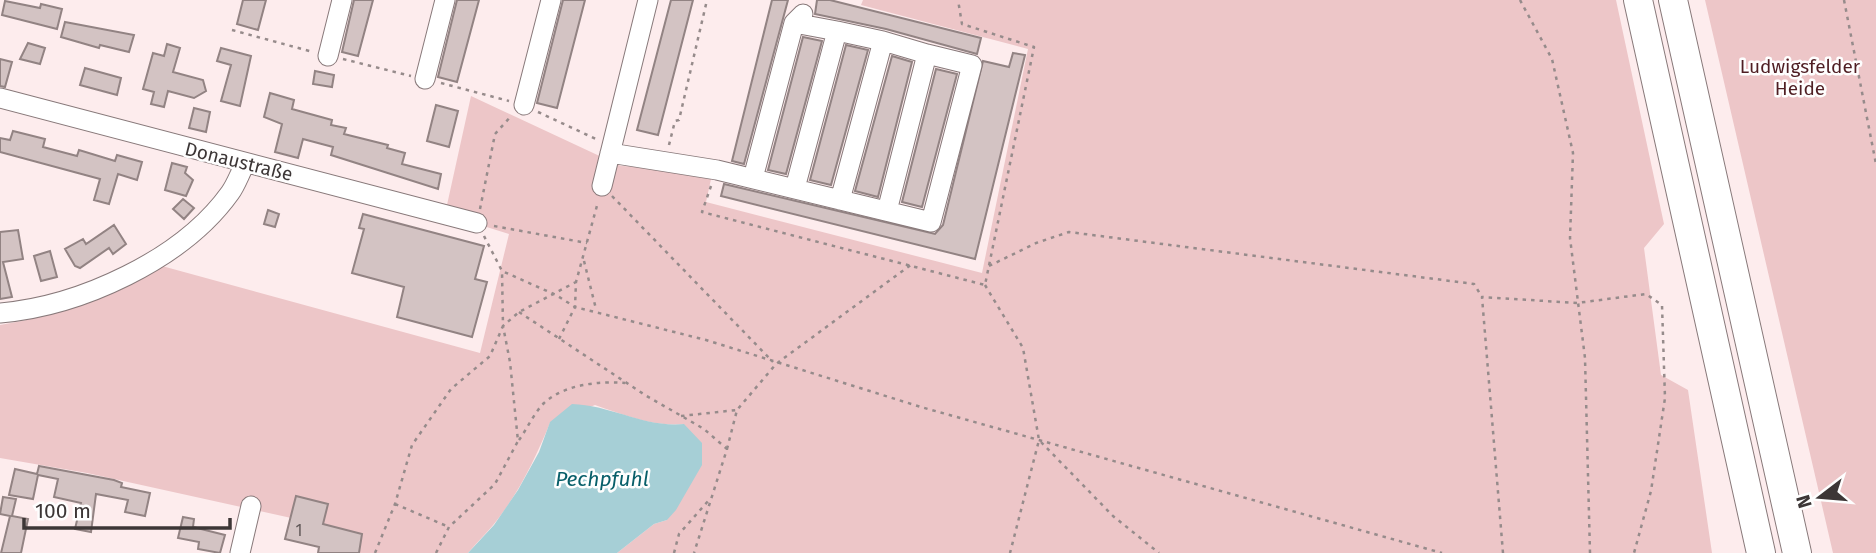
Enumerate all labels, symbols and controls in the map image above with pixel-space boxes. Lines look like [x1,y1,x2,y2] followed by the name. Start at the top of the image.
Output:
[1740,55,1861,100] park label: Ludwigsfelder Heide
[183,137,295,186] street label: Donaustraße
[1785,462,1855,532] north arrow
[555,466,649,492] water label: Pechpfuhl
[24,486,231,530] scale bar
[1791,492,1817,511] text: N
[35,498,91,524] text: 100 m
[296,521,302,540] house number: 1

